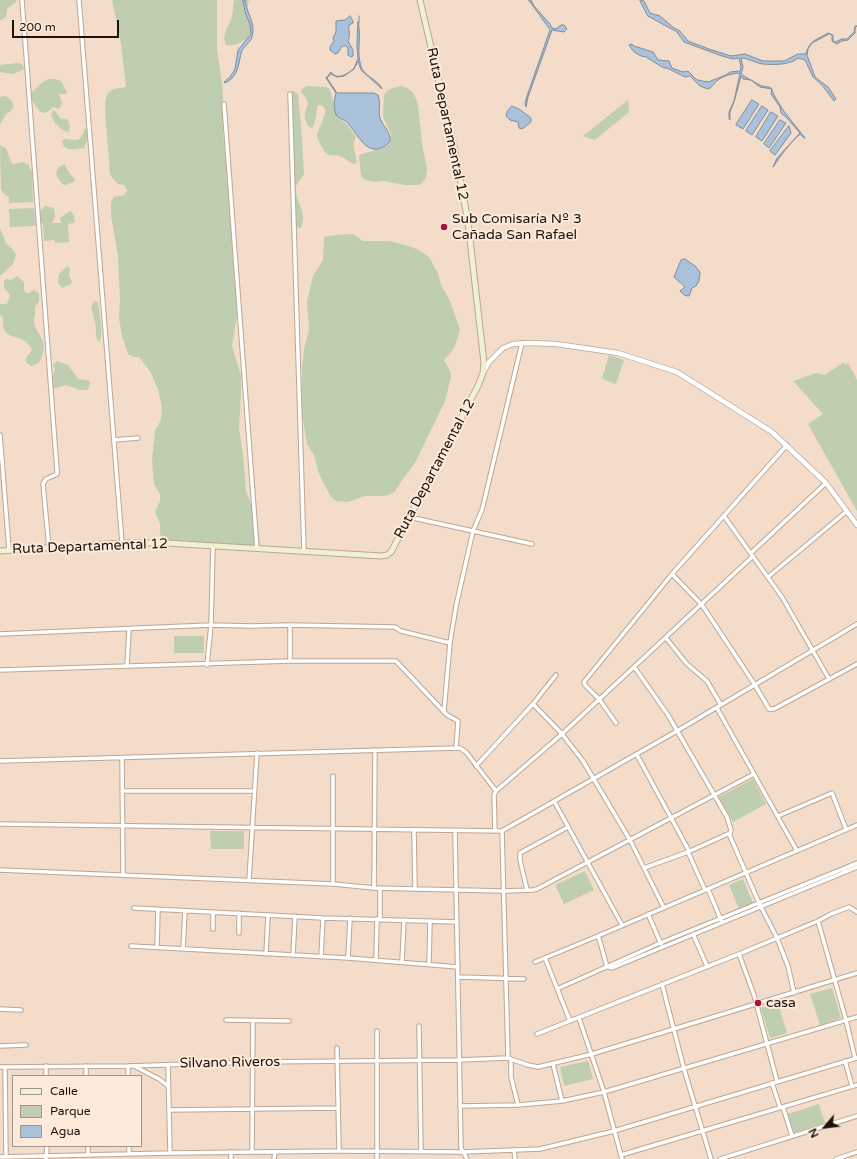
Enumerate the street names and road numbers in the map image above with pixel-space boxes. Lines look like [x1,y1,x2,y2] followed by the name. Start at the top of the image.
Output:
[423,46,471,202] street label: Ruta Departamental 12
[391,396,479,542] street label: Ruta Departamental 12
[12,536,168,558] street label: Ruta Departamental 12
[180,1054,280,1072] street label: Silvano Riveros

